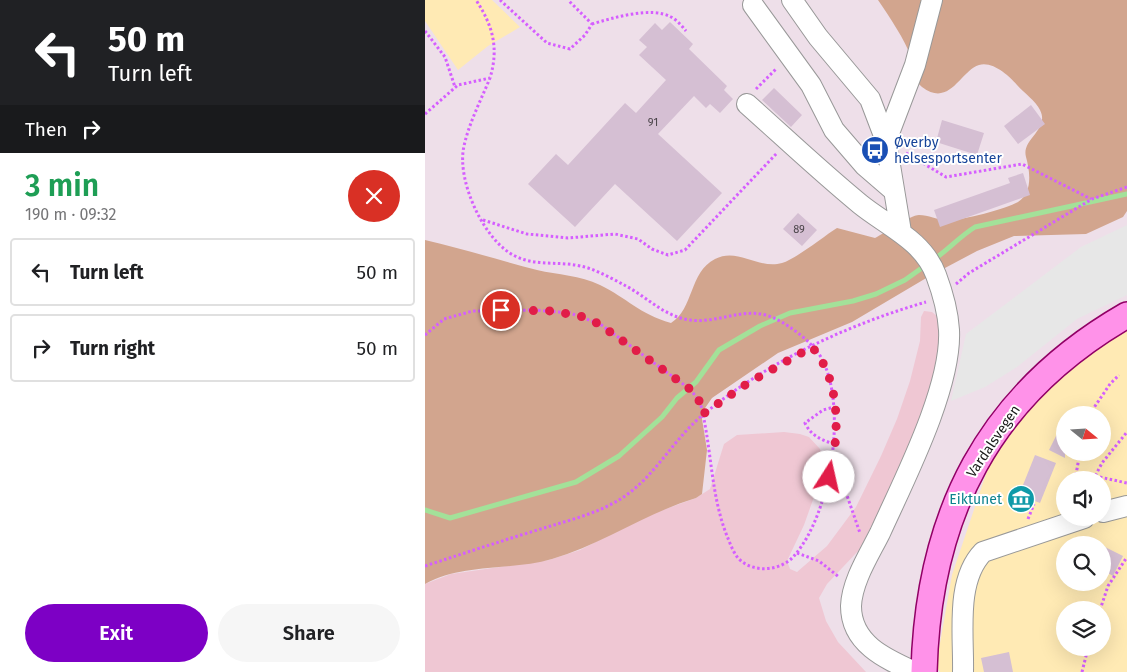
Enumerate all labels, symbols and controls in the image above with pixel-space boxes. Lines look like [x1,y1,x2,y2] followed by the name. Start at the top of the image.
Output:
[108,18,185,60] text: 50 m
[25,20,90,85] icon: left
[108,60,192,87] text: Turn left
[77,115,105,143] icon: right
[648,116,658,129] house number: 91
[25,118,67,141] text: Then
[894,134,1002,167] place label: Øverby helsesportsenter
[860,135,890,165] bus stop icon: Øverby helsesportsenter
[25,168,99,204] text: 3 min
[348,170,400,222] button: close
[25,205,116,224] text: 190 m · 09:32
[793,223,805,236] house number: 89
[27,258,55,286] icon: left
[70,261,144,284] text: Turn left
[357,261,398,284] text: 50 m
[480,289,522,331] pin
[487,296,515,324] icon: arrive
[27,334,55,362] icon: right
[70,337,155,360] text: Turn right
[357,337,398,360] text: 50 m
[963,402,1024,481] street label: Vardalsvegen
[1056,406,1111,461] north arrow
[1056,406,1111,656] map controls
[802,450,854,502] position arrow
[1056,471,1111,526] button: sound
[1006,484,1036,514] museum icon: Eiktunet
[949,491,1003,508] place label: Eiktunet
[1056,536,1111,591] button: search
[1056,601,1111,656] button: layers
[25,604,208,662] button: Exit
[218,604,400,662] button: Share

